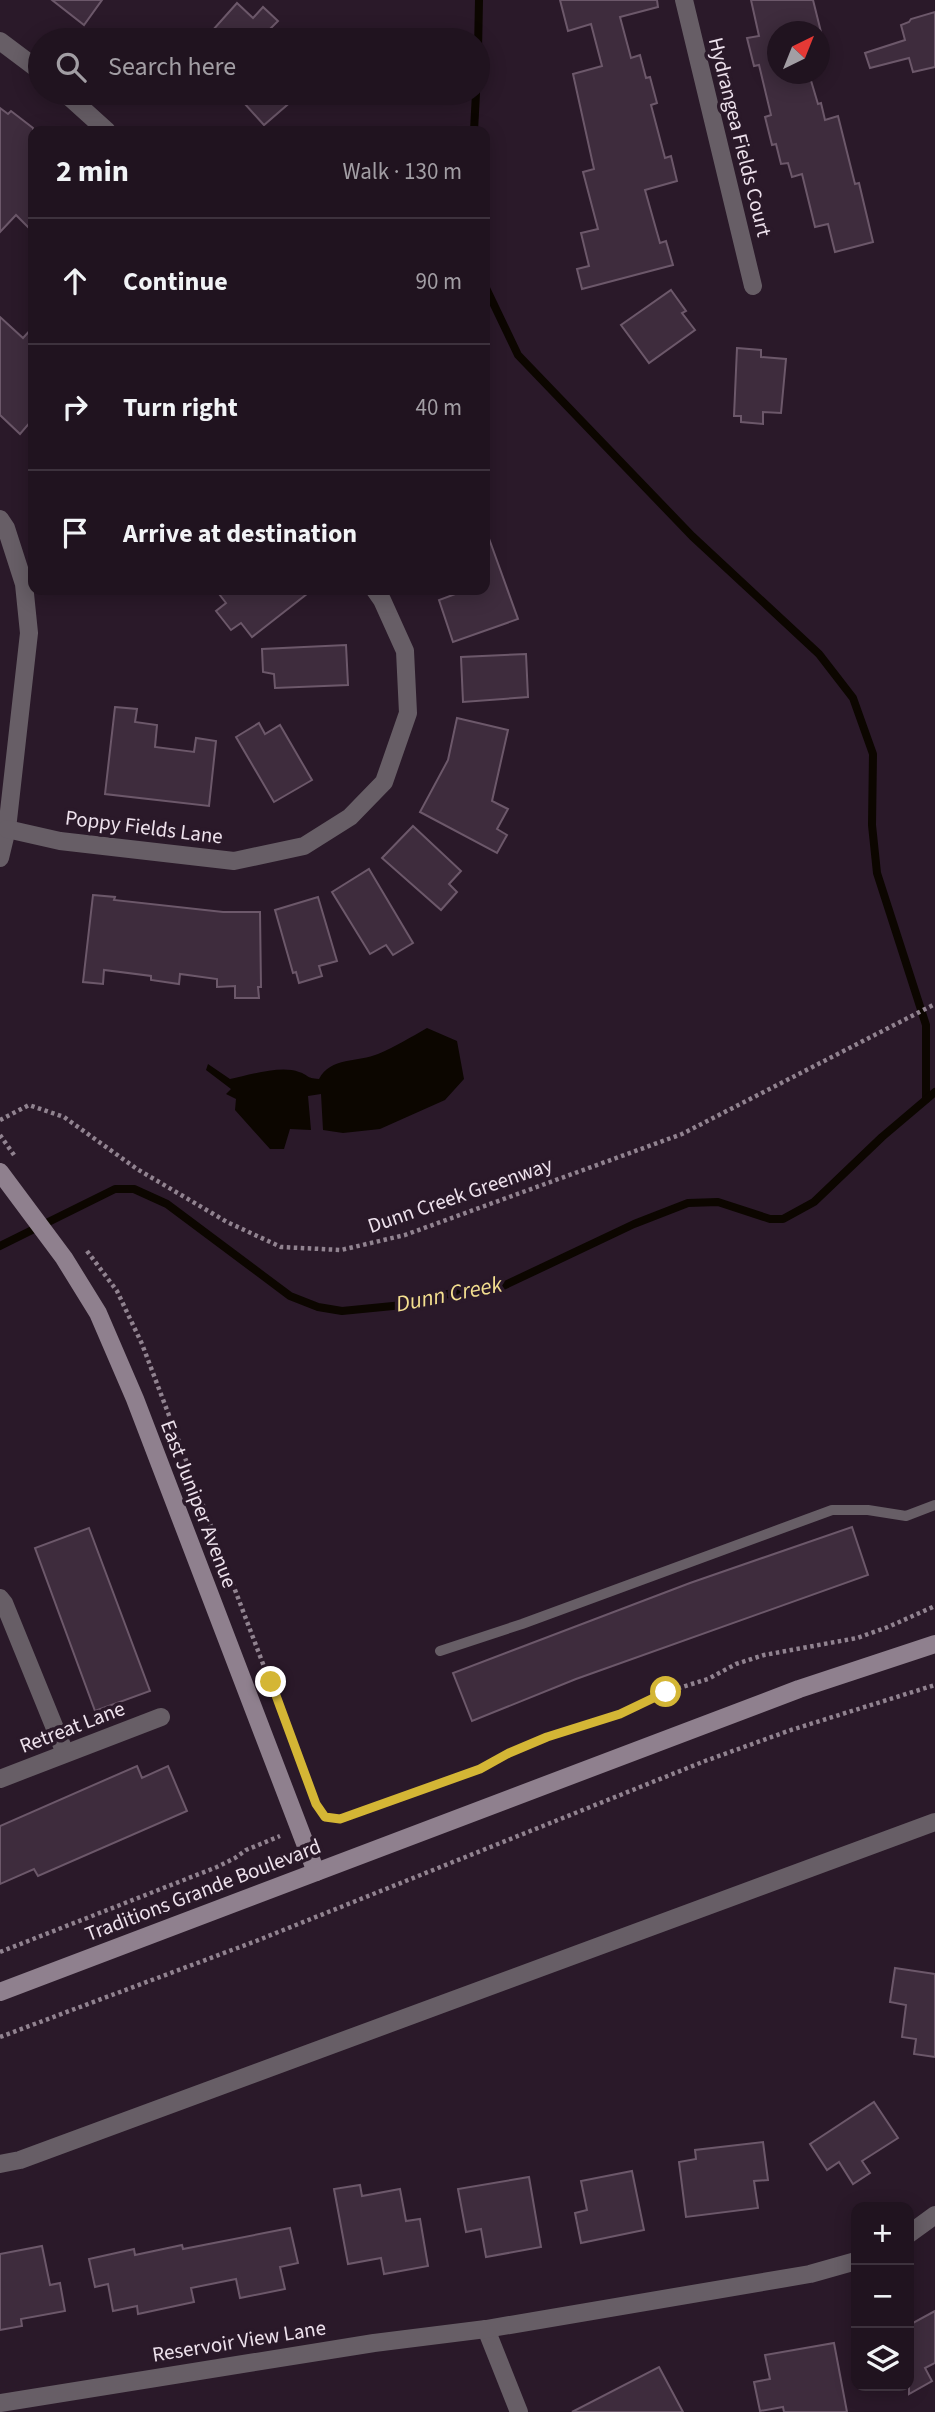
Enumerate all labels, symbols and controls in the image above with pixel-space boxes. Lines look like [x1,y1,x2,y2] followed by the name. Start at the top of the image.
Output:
[767,21,830,84] north arrow
[28,28,490,105] search box
[701,34,779,240] street label: Hydrangea Fields Court
[52,48,90,86] icon: search
[108,48,236,85] text: Search here
[56,150,129,193] text: 2 min
[343,155,462,188] text: Walk · 130 m
[56,262,94,300] icon: ahead
[123,263,228,300] text: Continue
[415,265,462,298] text: 90 m
[56,388,94,426] icon: right
[123,389,238,426] text: Turn right
[415,391,462,424] text: 40 m
[56,514,94,552] icon: arrive
[123,515,357,552] text: Arrive at destination
[63,802,225,852] street label: Poppy Fields Lane
[364,1149,557,1241] street label: Dunn Creek Greenway
[393,1267,506,1320] water label: Dunn Creek
[153,1416,245,1592] street label: East Juniper Avenue
[255,1666,286,1697] route end
[650,1676,681,1707] route start
[15,1693,129,1761] street label: Retreat Lane
[81,1831,325,1949] street label: Traditions Grande Boulevard
[851,2202,914,2391] map controls
[851,2202,914,2265] button: +
[851,2265,914,2328] button: −
[150,2312,328,2370] street label: Reservoir View Lane
[851,2328,914,2391] button: layers

